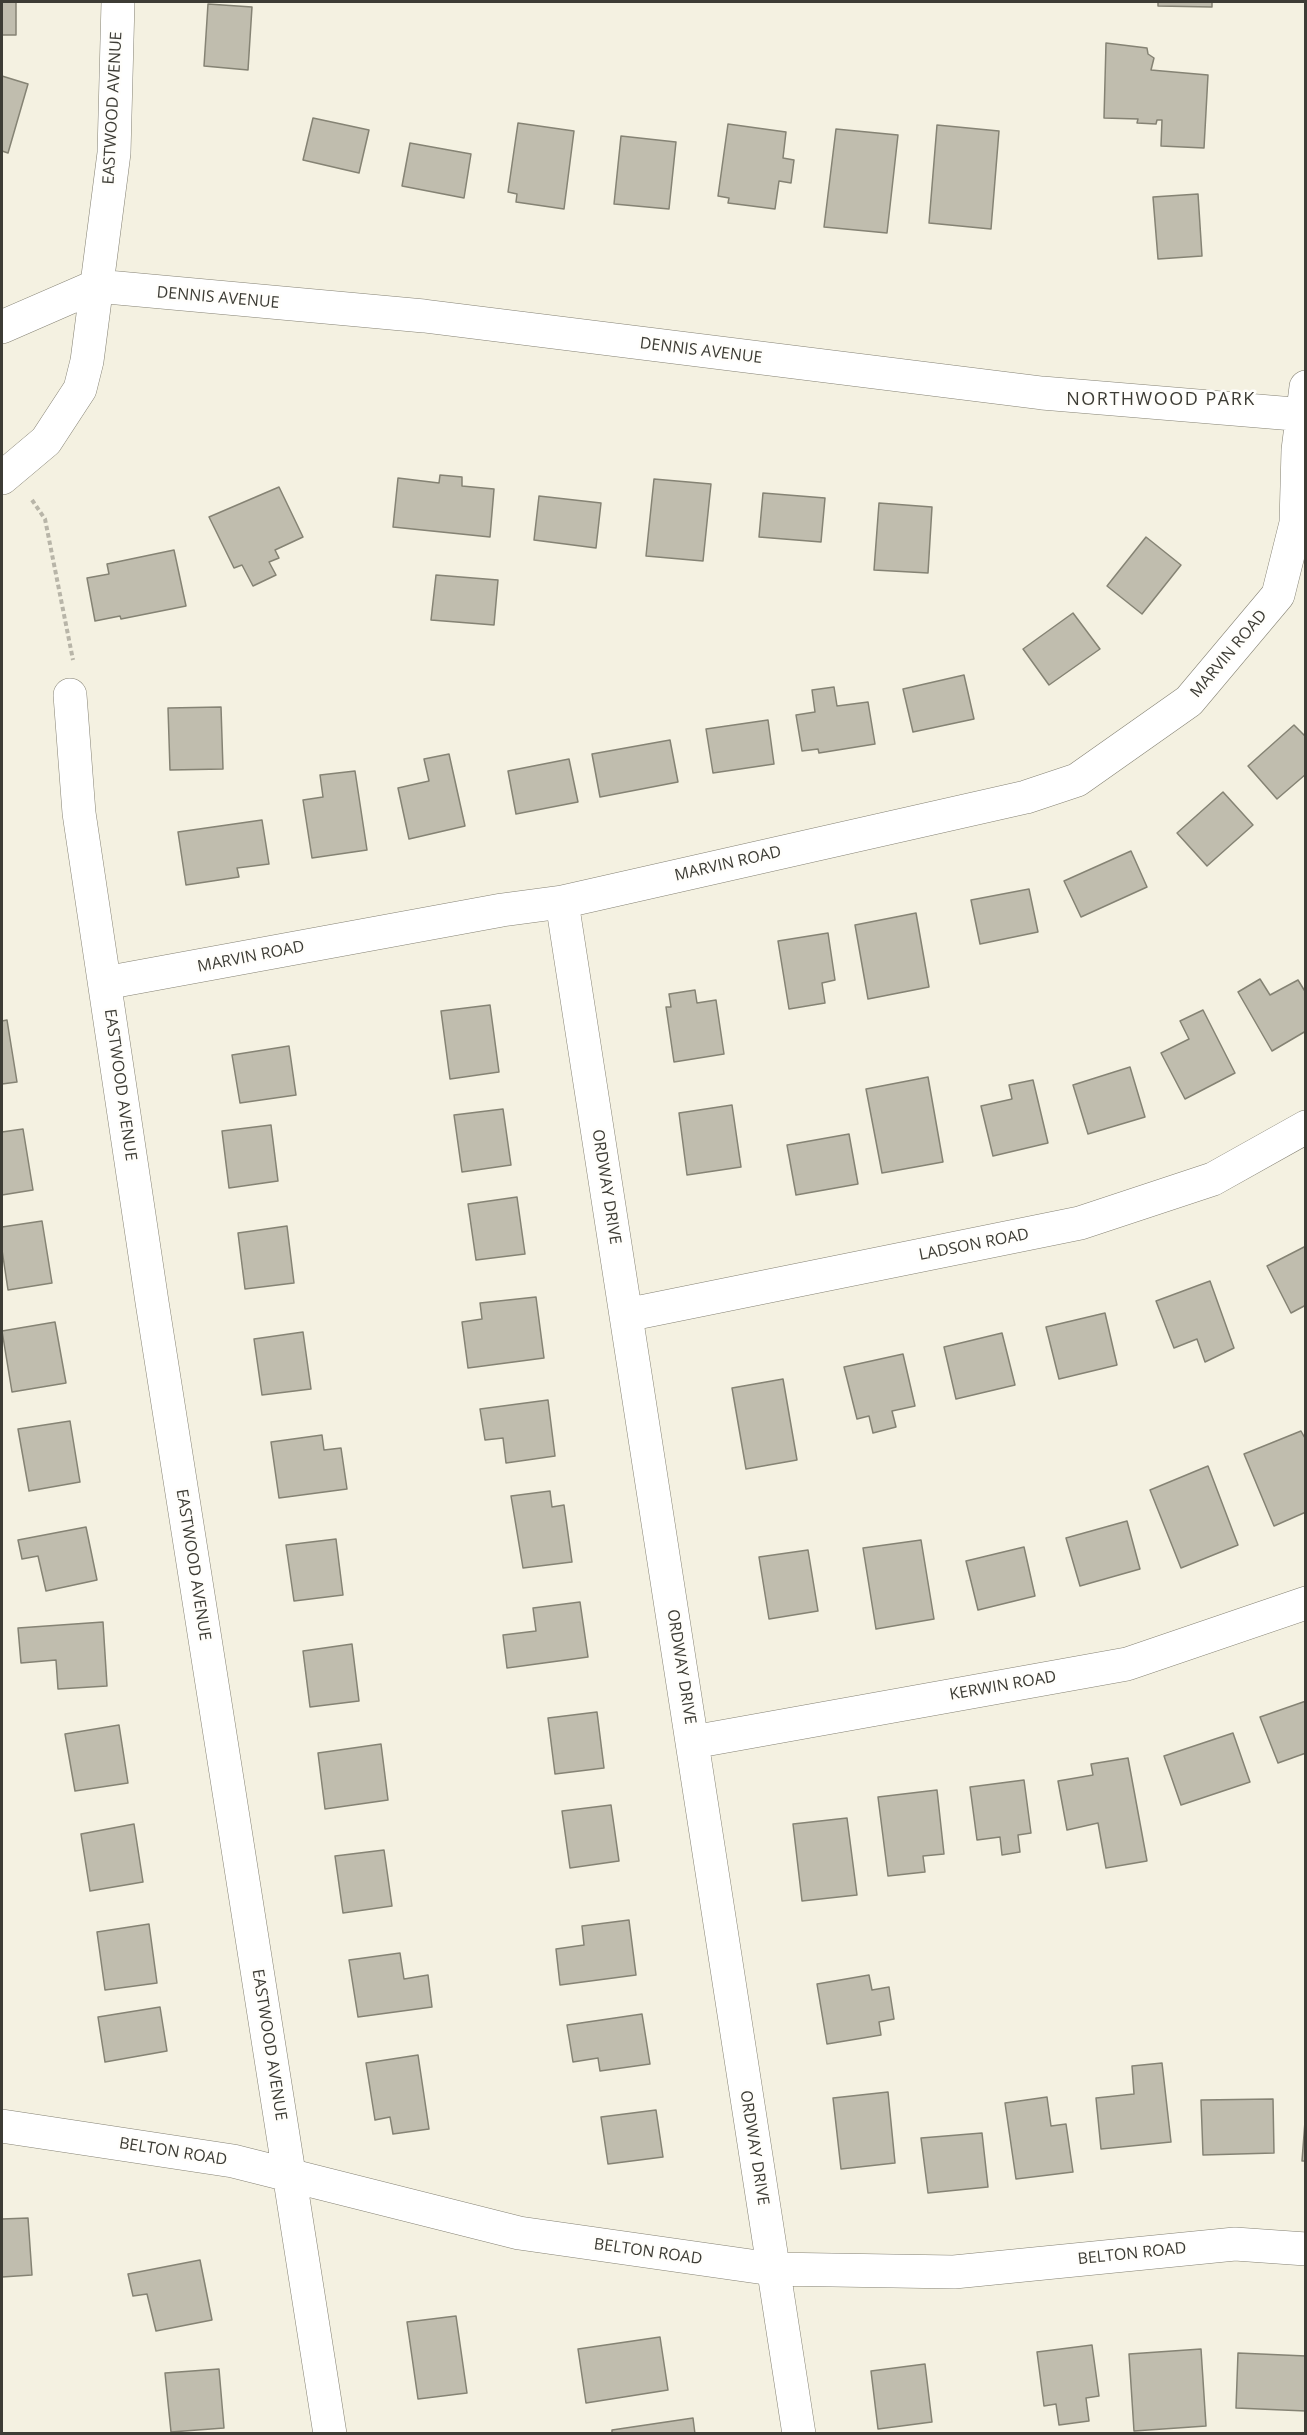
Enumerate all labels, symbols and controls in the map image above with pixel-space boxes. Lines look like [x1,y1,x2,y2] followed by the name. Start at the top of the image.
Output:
[99,31,127,185] street label: EASTWOOD AVENUE
[156,283,280,313] street label: DENNIS AVENUE
[639,334,763,368] street label: DENNIS AVENUE
[1066,389,1256,411] district label: NORTHWOOD PARK
[1187,606,1271,702] street label: MARVIN ROAD
[673,842,783,886] street label: MARVIN ROAD
[196,937,306,977] street label: MARVIN ROAD
[100,1008,140,1162] street label: EASTWOOD AVENUE
[587,1128,625,1246] street label: ORDWAY DRIVE
[917,1225,1031,1265] street label: LADSON ROAD
[172,1488,214,1642] street label: EASTWOOD AVENUE
[662,1608,700,1726] street label: ORDWAY DRIVE
[948,1667,1058,1705] street label: KERWIN ROAD
[248,1968,290,2122] street label: EASTWOOD AVENUE
[735,2089,773,2207] street label: ORDWAY DRIVE
[118,2134,228,2170] street label: BELTON ROAD
[593,2235,703,2269] street label: BELTON ROAD
[1077,2239,1187,2269] street label: BELTON ROAD

